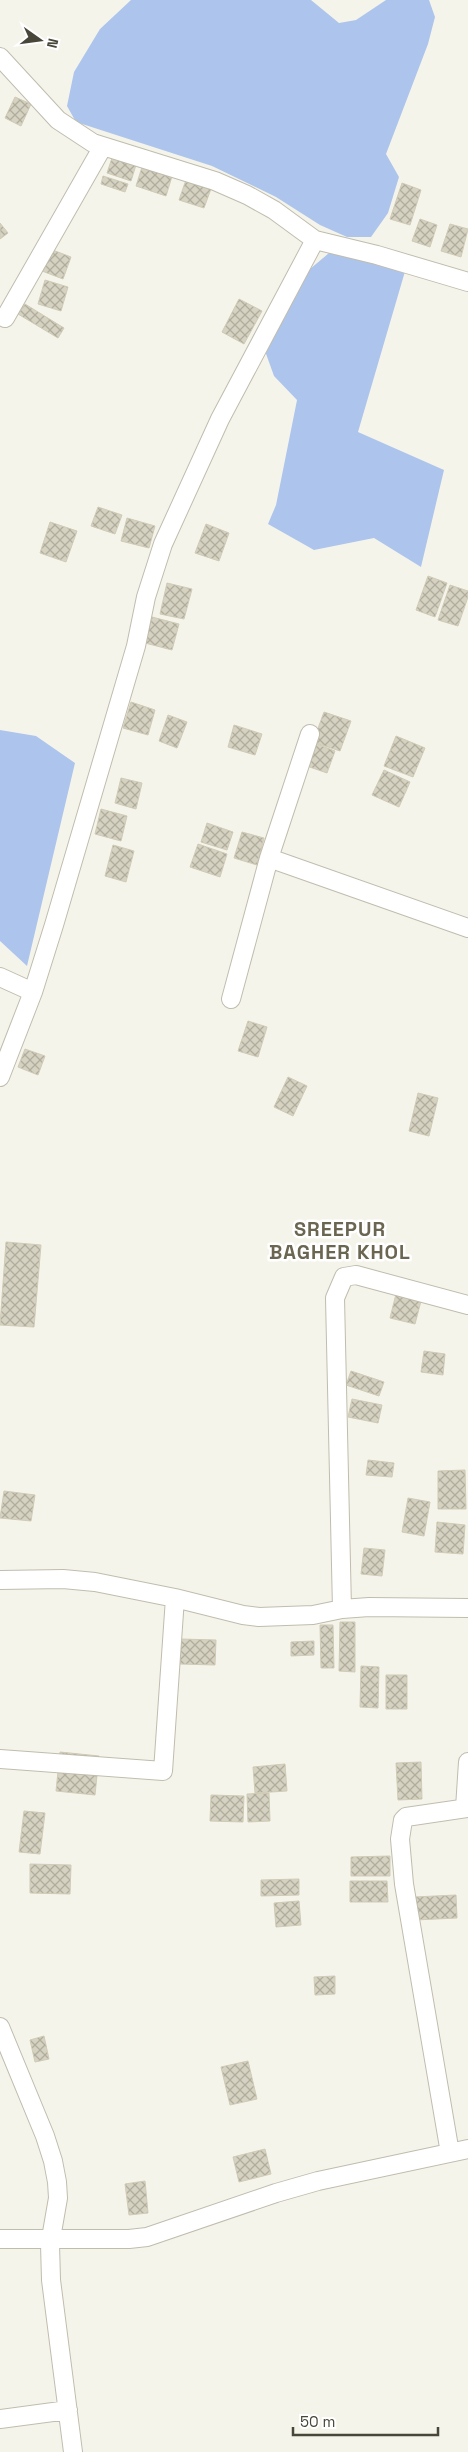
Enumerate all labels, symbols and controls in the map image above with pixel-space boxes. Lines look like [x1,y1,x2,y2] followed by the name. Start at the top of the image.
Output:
[15,15,65,65] north arrow
[43,36,62,50] text: N
[269,1216,411,1265] district label: SREEPUR BAGHER KHOL
[293,2404,438,2436] scale bar
[300,2412,335,2431] text: 50 m

